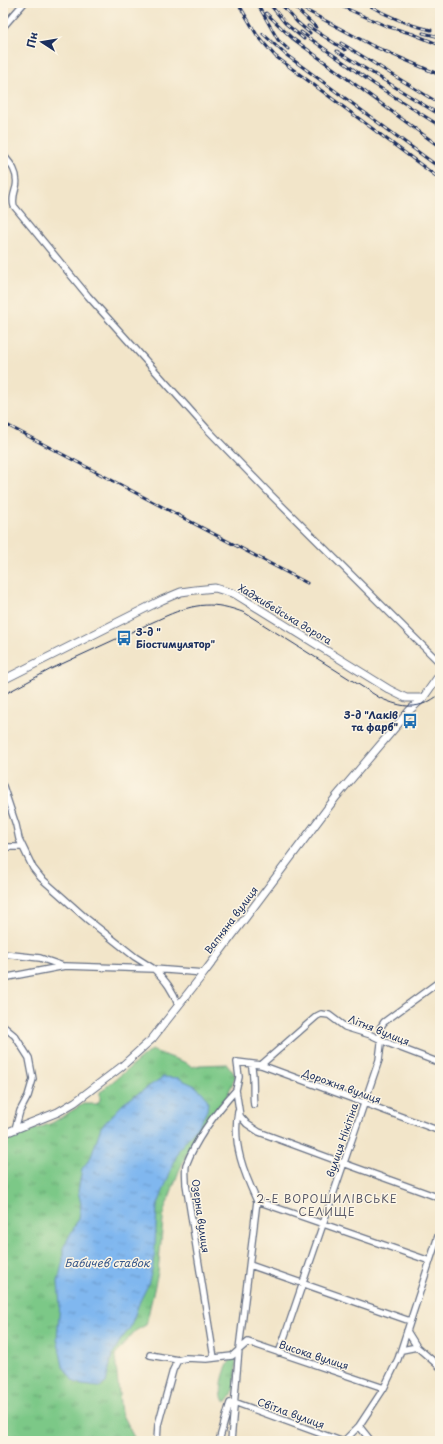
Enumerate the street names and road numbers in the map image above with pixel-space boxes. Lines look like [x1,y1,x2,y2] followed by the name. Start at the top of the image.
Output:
[236,580,336,648] street label: Хаджибейська дорога
[200,883,261,957] street label: Вапняна вулиця
[346,1010,412,1049] street label: Літня вулиця
[300,1064,384,1107] street label: Дорожня вулиця
[322,1100,361,1179] street label: вулиця Нікітіна
[189,1178,214,1254] street label: Озерна вулиця
[277,1336,351,1373] street label: Висока вулиця
[255,1393,327,1432] street label: Світла вулиця

